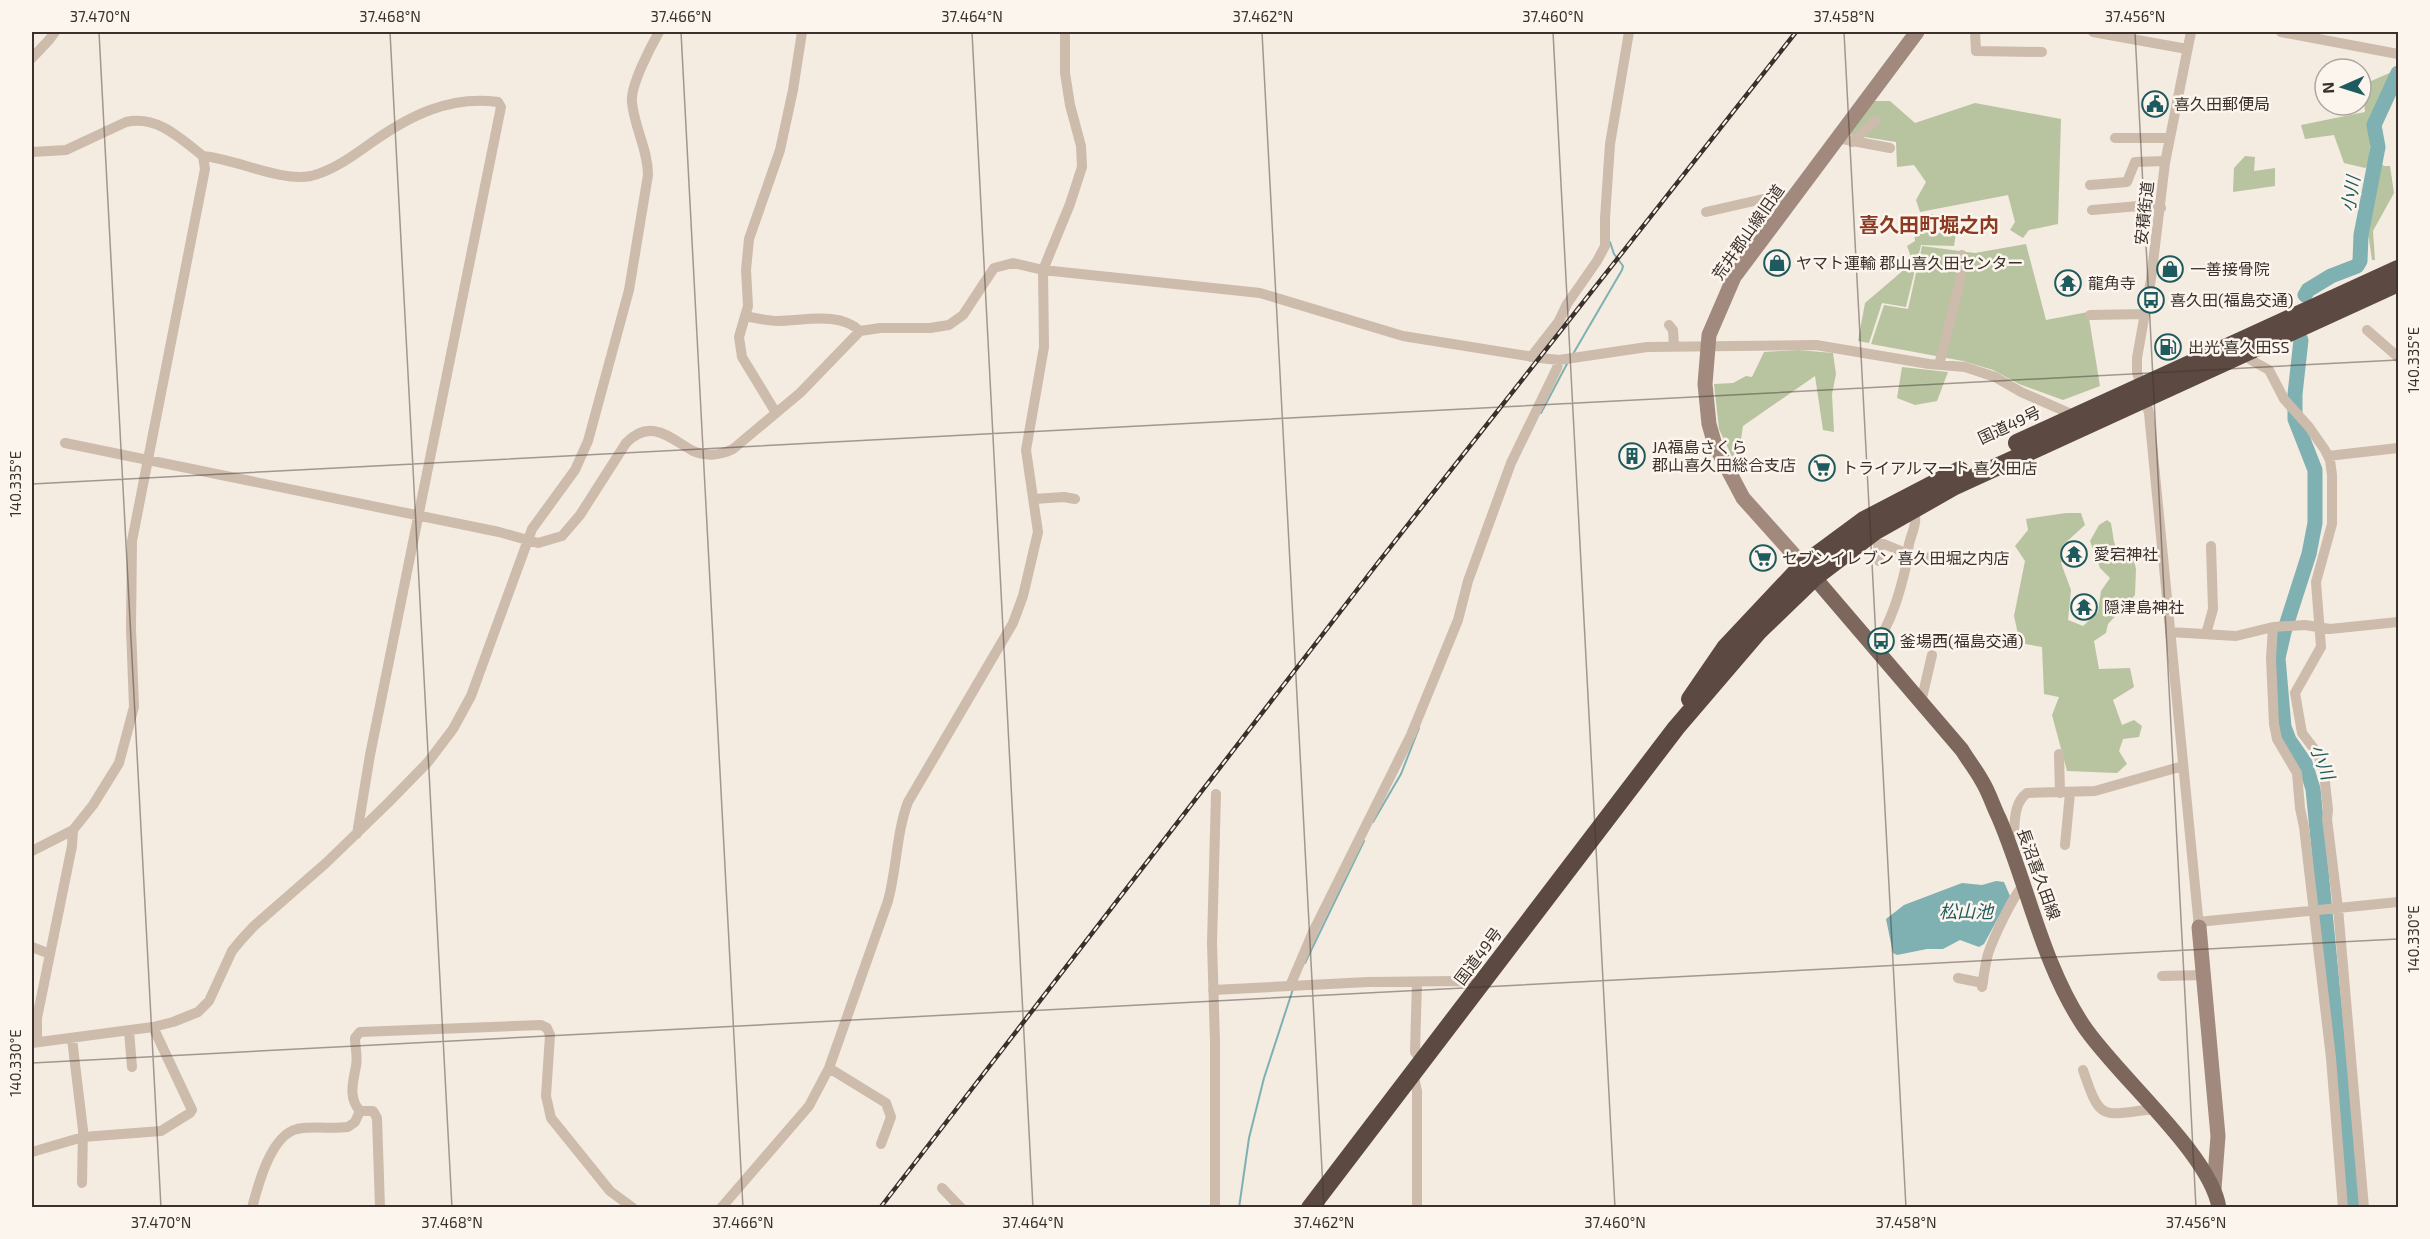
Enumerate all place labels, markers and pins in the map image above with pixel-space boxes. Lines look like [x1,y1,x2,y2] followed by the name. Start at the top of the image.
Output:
[2140,89,2170,119] public building icon: 喜久田郵便局
[2174,94,2270,113] place label: 喜久田郵便局
[1762,248,1792,278] shop icon: ヤマト運輸 郡山喜久田センター
[1796,253,2024,272] place label: ヤマト運輸 郡山喜久田センター
[2155,254,2185,284] shop icon: 一善接骨院
[2190,259,2270,278] place label: 一善接骨院
[2053,268,2083,298] temple icon: 龍角寺
[2088,273,2136,292] place label: 龍角寺
[2136,285,2166,315] bus stop icon: 喜久田(福島交通)
[2170,290,2294,309] place label: 喜久田(福島交通)
[2153,332,2183,362] fuel station icon: 出光 喜久田SS
[2188,337,2290,356] place label: 出光 喜久田SS
[1652,437,1796,474] place label: JA福島さくら 郡山喜久田総合支店
[1617,441,1647,471] building icon: JA福島さくら 郡山喜久田総合支店
[1807,453,1837,483] supermarket icon: トライアルマート 喜久田店
[1842,458,2037,477] place label: トライアルマート 喜久田店
[2059,539,2089,569] temple icon: 愛宕神社
[1748,543,1778,573] supermarket icon: セブンイレブン 喜久田堀之内店
[2094,544,2158,563] place label: 愛宕神社
[1782,548,2010,567] place label: セブンイレブン 喜久田堀之内店
[2069,592,2099,622] temple icon: 隠津島神社
[2104,597,2184,616] place label: 隠津島神社
[1866,626,1896,656] bus stop icon: 釜場西(福島交通)
[1900,631,2024,650] place label: 釜場西(福島交通)

